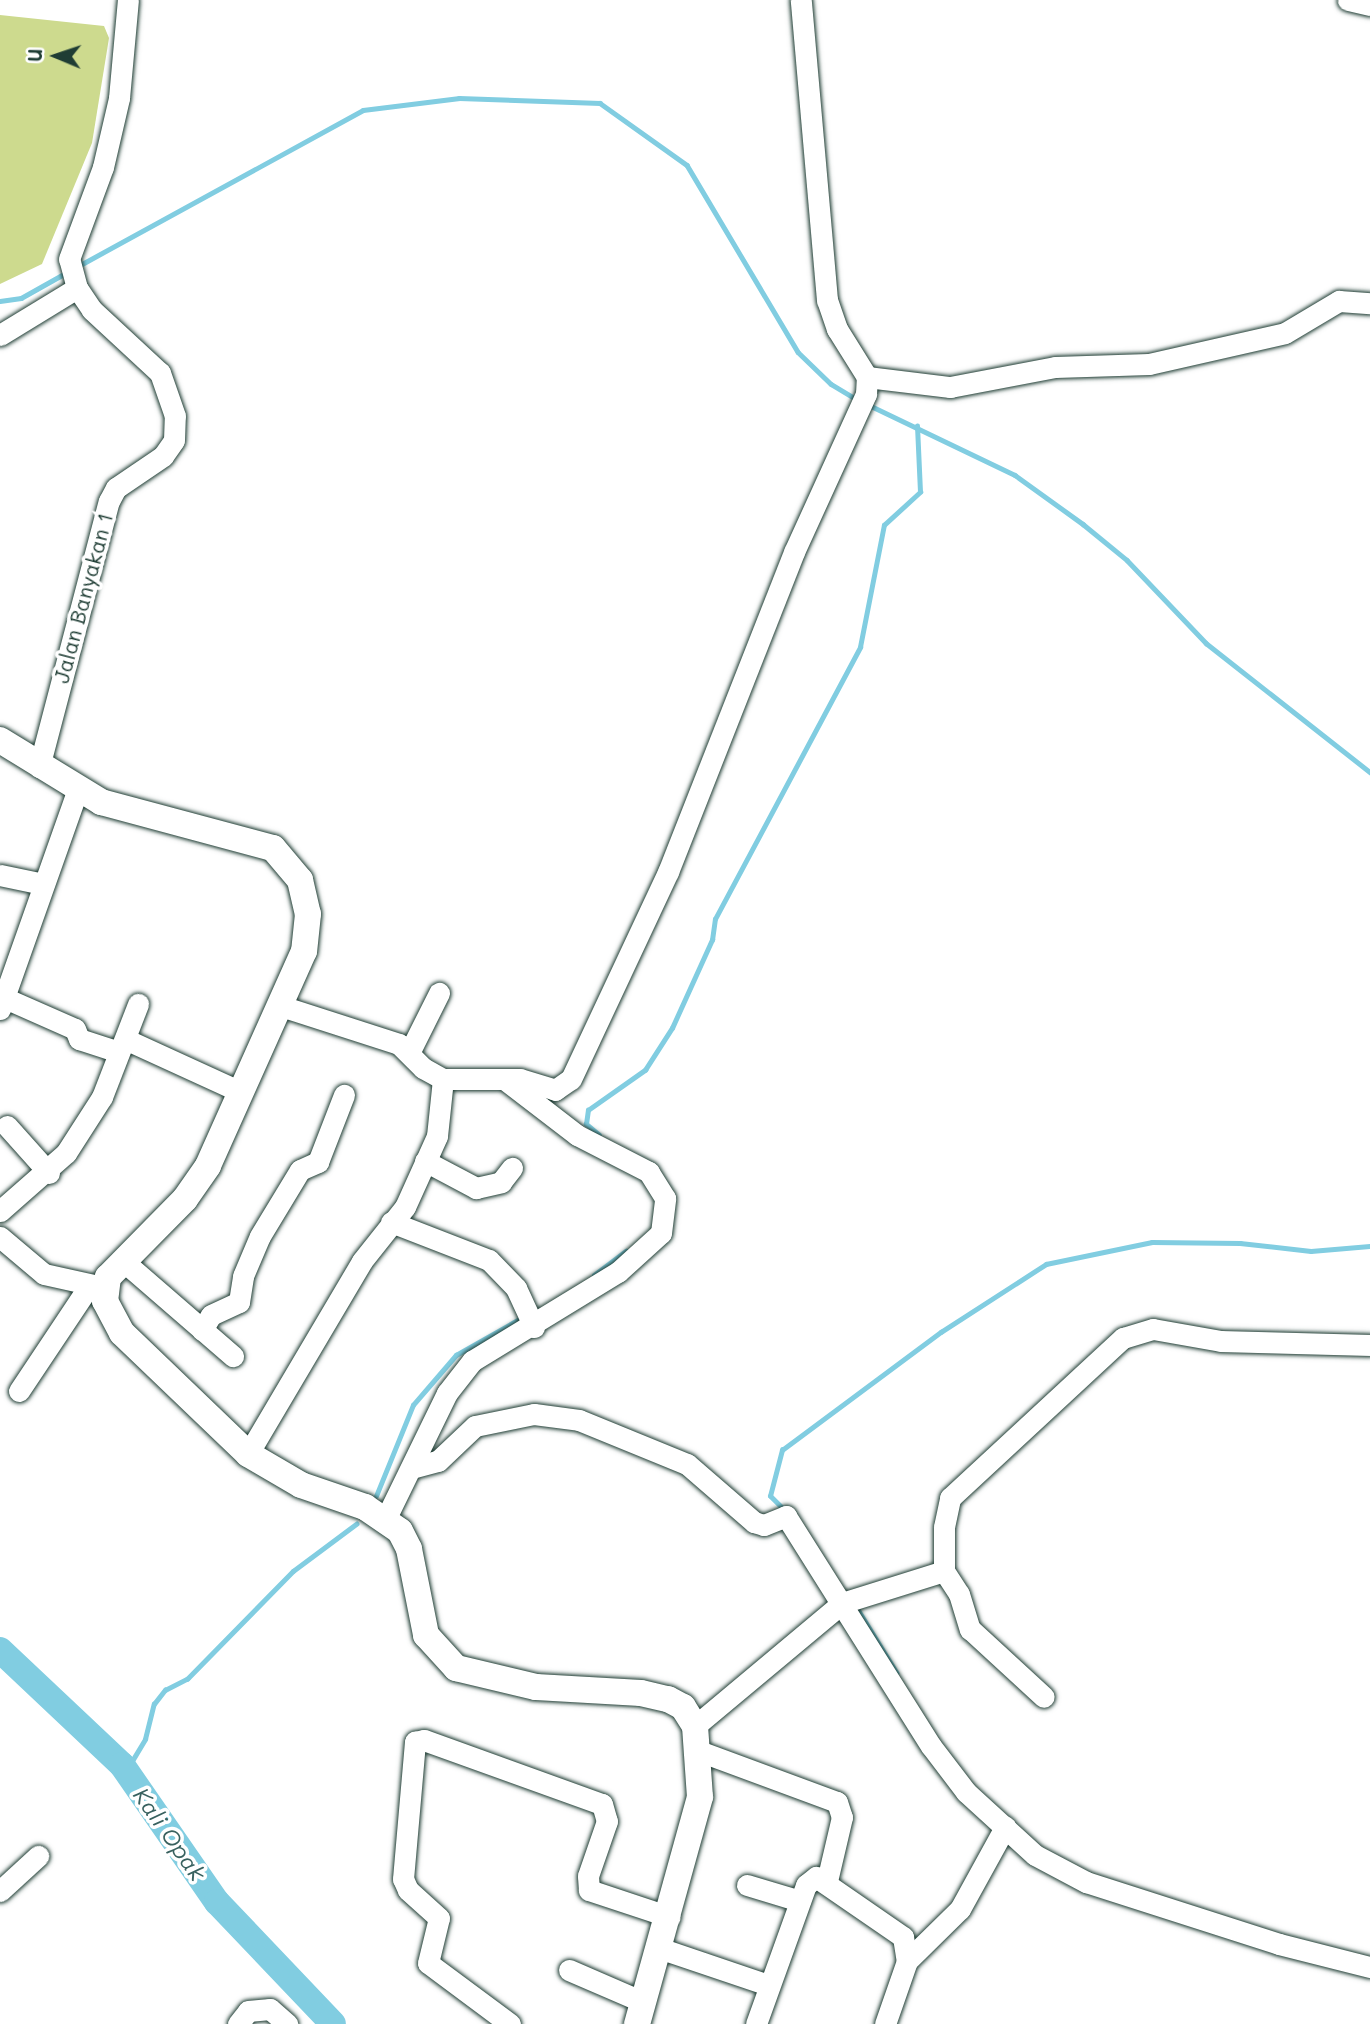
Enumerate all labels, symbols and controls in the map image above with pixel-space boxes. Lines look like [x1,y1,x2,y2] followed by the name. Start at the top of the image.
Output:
[21,21,91,91] north arrow
[22,48,47,62] text: U
[48,510,118,686] street label: Jalan Banyakan 1
[128,1782,212,1886] water label: Kali Opak

